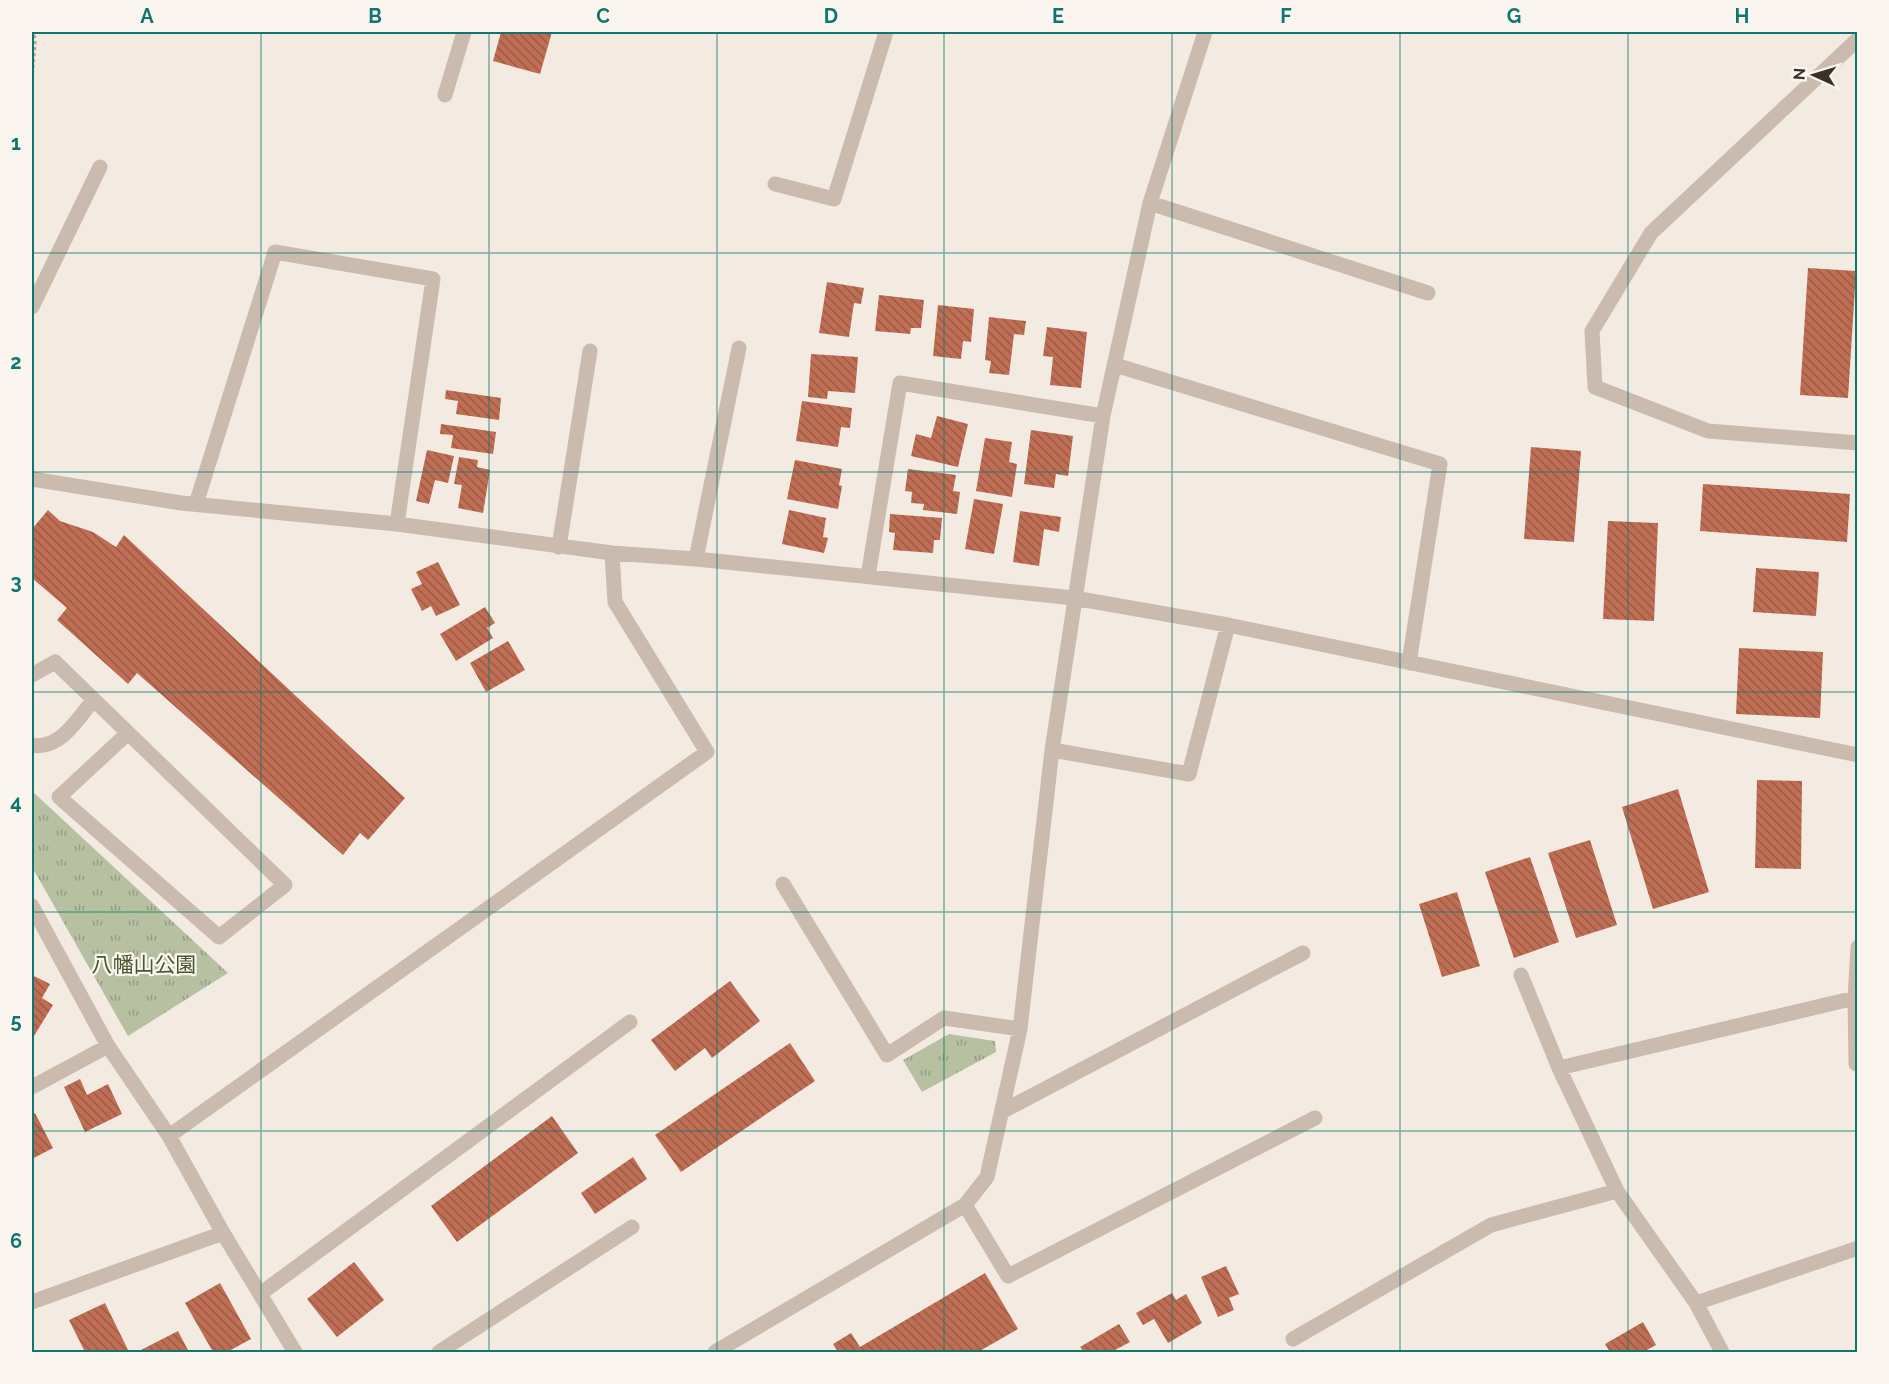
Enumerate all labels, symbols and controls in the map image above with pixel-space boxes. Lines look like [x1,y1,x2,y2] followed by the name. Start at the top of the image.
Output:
[140,4,154,28] text: A
[368,4,382,28] text: B
[596,4,610,28] text: C
[824,4,838,28] text: D
[1052,4,1064,28] text: E
[1280,4,1292,28] text: F
[1507,4,1521,28] text: G
[1735,4,1749,28] text: H
[1784,45,1844,105] north arrow
[1790,67,1809,81] text: N
[11,131,21,155] text: 1
[10,350,22,374] text: 2
[10,570,22,594] text: 3
[10,790,22,814] text: 4
[92,952,197,977] park label: 八幡山公園
[10,1009,22,1033] text: 5
[10,1229,22,1253] text: 6

